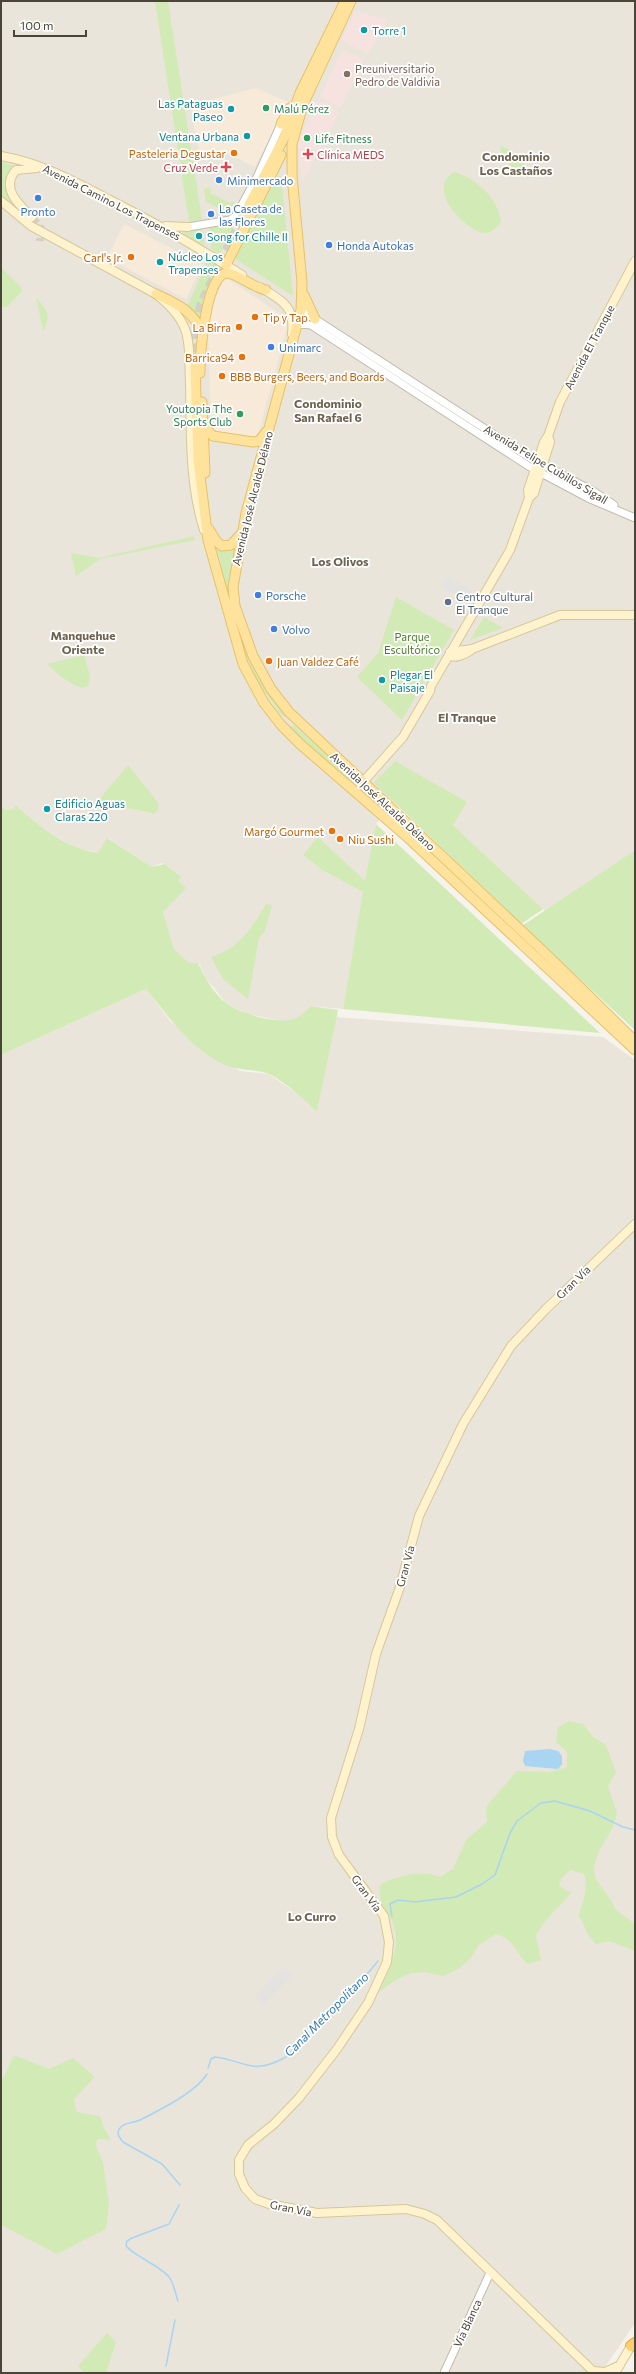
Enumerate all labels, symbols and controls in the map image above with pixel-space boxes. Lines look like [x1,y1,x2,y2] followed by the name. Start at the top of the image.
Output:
[14,12,86,38] scale bar
[20,18,54,32] text: 100 m
[372,24,406,37] place label: Torre 1
[359,25,369,35] marker: Torre 1
[355,62,440,88] place label: Preuniversitario Pedro de Valdivia
[342,69,352,79] marker: Preuniversitario Pedro de Valdivia
[158,97,223,123] place label: Las Pataguas Paseo
[274,102,330,115] place label: Malú Pérez
[261,103,271,113] marker: Malú Pérez
[226,104,236,114] marker: Las Pataguas Paseo
[159,130,239,143] place label: Ventana Urbana
[242,131,252,141] marker: Ventana Urbana
[315,132,372,145] place label: Life Fitness
[302,133,312,143] marker: Life Fitness
[129,147,227,160] place label: Pasteleria Degustar
[229,148,239,158] marker: Pasteleria Degustar
[302,148,314,160] marker: Clínica MEDS
[317,148,384,161] place label: Clínica MEDS
[480,149,553,177] district label: Condominio Los Castaños
[41,161,183,243] street label: Avenida Camino Los Trapenses
[163,161,218,174] place label: Cruz Verde
[221,162,231,172] marker: Cruz Verde
[227,174,294,187] place label: Minimercado
[214,175,224,185] marker: Minimercado
[33,193,43,203] marker: Pronto
[219,202,282,228] place label: La Caseta de las Flores
[21,205,56,218] place label: Pronto
[206,209,216,219] marker: La Caseta de las Flores
[207,230,288,243] place label: Song for Chille II
[194,231,204,241] marker: Song for Chille II
[337,239,414,252] place label: Honda Autokas
[324,240,334,250] marker: Honda Autokas
[168,250,223,276] place label: Núcleo Los Trapenses
[84,251,123,265] place label: Carl's Jr.
[126,252,136,262] marker: Carl's Jr.
[155,257,165,267] marker: Núcleo Los Trapenses
[561,302,617,392] street label: Avenida El Tranque
[263,311,308,324] place label: Tip y Tap
[250,312,260,322] marker: Tip y Tap
[192,321,231,334] place label: La Birra
[234,322,244,332] marker: La Birra
[279,341,321,354] place label: Unimarc
[266,342,276,352] marker: Unimarc
[185,351,234,364] place label: Barrica94
[237,352,247,362] marker: Barrica94
[230,370,384,383] place label: BBB Burgers, Beers, and Boards
[217,371,227,381] marker: BBB Burgers, Beers, and Boards
[294,396,362,424] district label: Condominio San Rafael 6
[166,402,232,428] place label: Youtopia The Sports Club
[235,409,245,419] marker: Youtopia The Sports Club
[482,422,610,506] street label: Avenida Felipe Cubillos Sigall
[229,429,276,567] street label: Avenida José Alcalde Délano
[311,554,369,568] district label: Los Olivos
[266,589,306,602] place label: Porsche
[253,590,263,600] marker: Porsche
[456,590,533,616] place label: Centro Cultural El Tranque
[443,597,453,607] marker: Centro Cultural El Tranque
[282,623,311,636] place label: Volvo
[269,624,279,634] marker: Volvo
[50,628,116,656] district label: Manquehue Oriente
[384,630,440,656] park label: Parque Escultórico
[277,655,359,669] place label: Juan Valdez Café
[264,656,274,666] marker: Juan Valdez Café
[390,668,433,694] place label: Plegar El Paisaje
[377,675,387,685] marker: Plegar El Paisaje
[438,710,496,724] district label: El Tranque
[327,749,438,854] street label: Avenida José Alcalde Délano
[55,797,125,823] place label: Edificio Aguas Claras 220
[42,804,52,814] marker: Edificio Aguas Claras 220
[244,825,324,838] place label: Margó Gourmet
[327,826,337,836] marker: Margó Gourmet
[348,833,394,846] place label: Niu Sushi
[335,834,345,844] marker: Niu Sushi
[553,1263,593,1301] street label: Gran Vía
[393,1544,417,1588] street label: Gran Vía
[349,1872,385,1914] street label: Gran Vía
[288,1909,336,1923] district label: Lo Curro
[281,1969,371,2059] water label: Canal Metropolitano
[269,2198,313,2218] street label: Gran Vía
[450,2297,484,2349] street label: Vía Blanca

